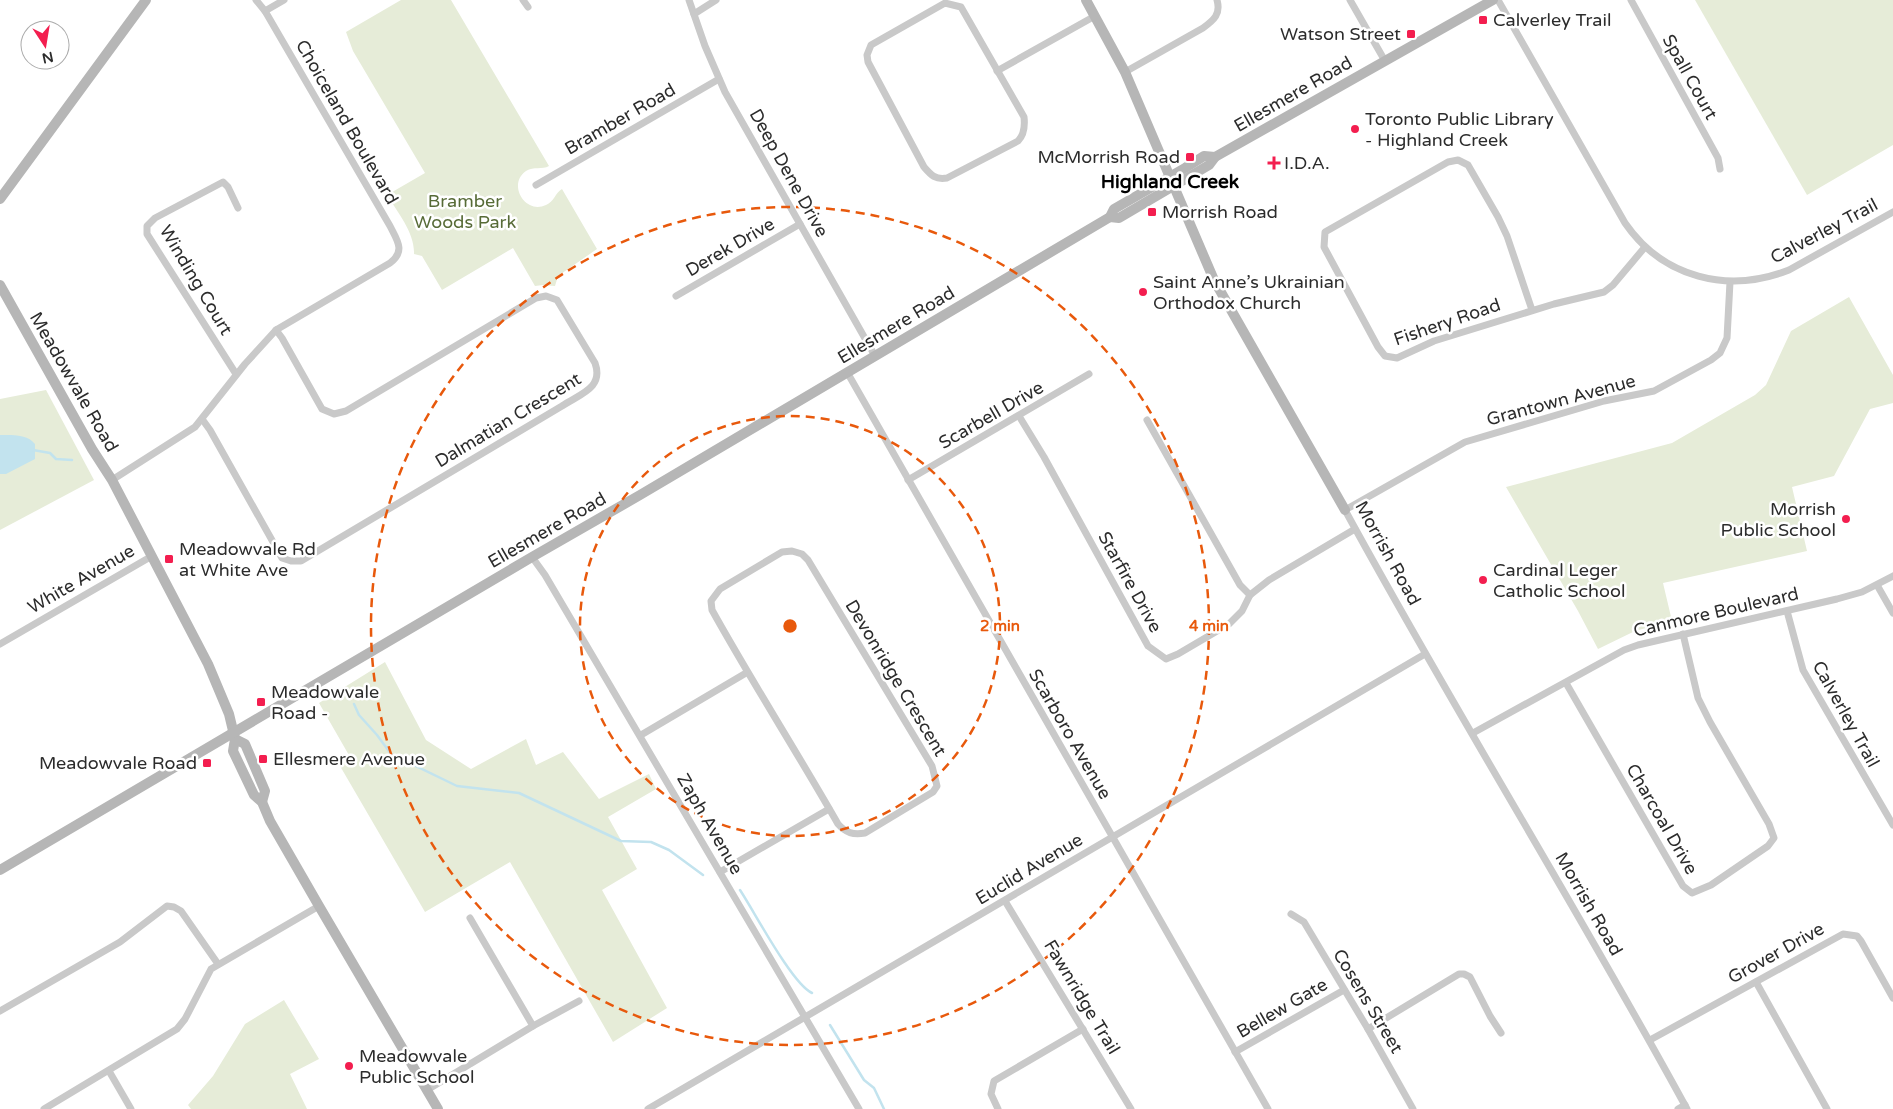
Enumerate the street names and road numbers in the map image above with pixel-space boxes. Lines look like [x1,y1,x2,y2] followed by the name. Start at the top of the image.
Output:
[1658,31,1722,124] street label: Spall Court
[291,36,403,208] street label: Choiceland Boulevard
[1230,51,1356,137] street label: Ellesmere Road
[561,78,679,160] street label: Bramber Road
[745,105,833,241] street label: Deep Dene Drive
[1767,193,1881,269] street label: Calverley Trail
[682,213,778,281] street label: Derek Drive
[155,221,237,339] street label: Winding Court
[833,281,959,369] street label: Ellesmere Road
[1391,293,1503,351] street label: Fishery Road
[25,308,123,456] street label: Meadowvale Road
[431,368,585,472] street label: Dalmatian Crescent
[1484,370,1638,430] street label: Grantown Avenue
[935,376,1047,454] street label: Scarbell Drive
[484,487,610,573] street label: Ellesmere Road
[1350,497,1426,609] street label: Morrish Road
[1093,528,1167,636] street label: Starfire Drive
[24,540,138,618] street label: White Avenue
[1631,582,1801,642] street label: Canmore Boulevard
[841,596,952,760] street label: Devonridge Crescent
[1808,657,1884,771] street label: Calverley Trail
[1024,665,1116,803] street label: Scarboro Avenue
[1621,760,1703,878] street label: Charcoal Drive
[672,770,748,878] street label: Zaph Avenue
[971,828,1087,910] street label: Euclid Avenue
[1551,848,1627,960] street label: Morrish Road
[1724,918,1828,988] street label: Grover Drive
[1039,936,1125,1058] street label: Fawnridge Trail
[1328,945,1408,1057] street label: Cosens Street
[1233,973,1331,1043] street label: Bellew Gate

